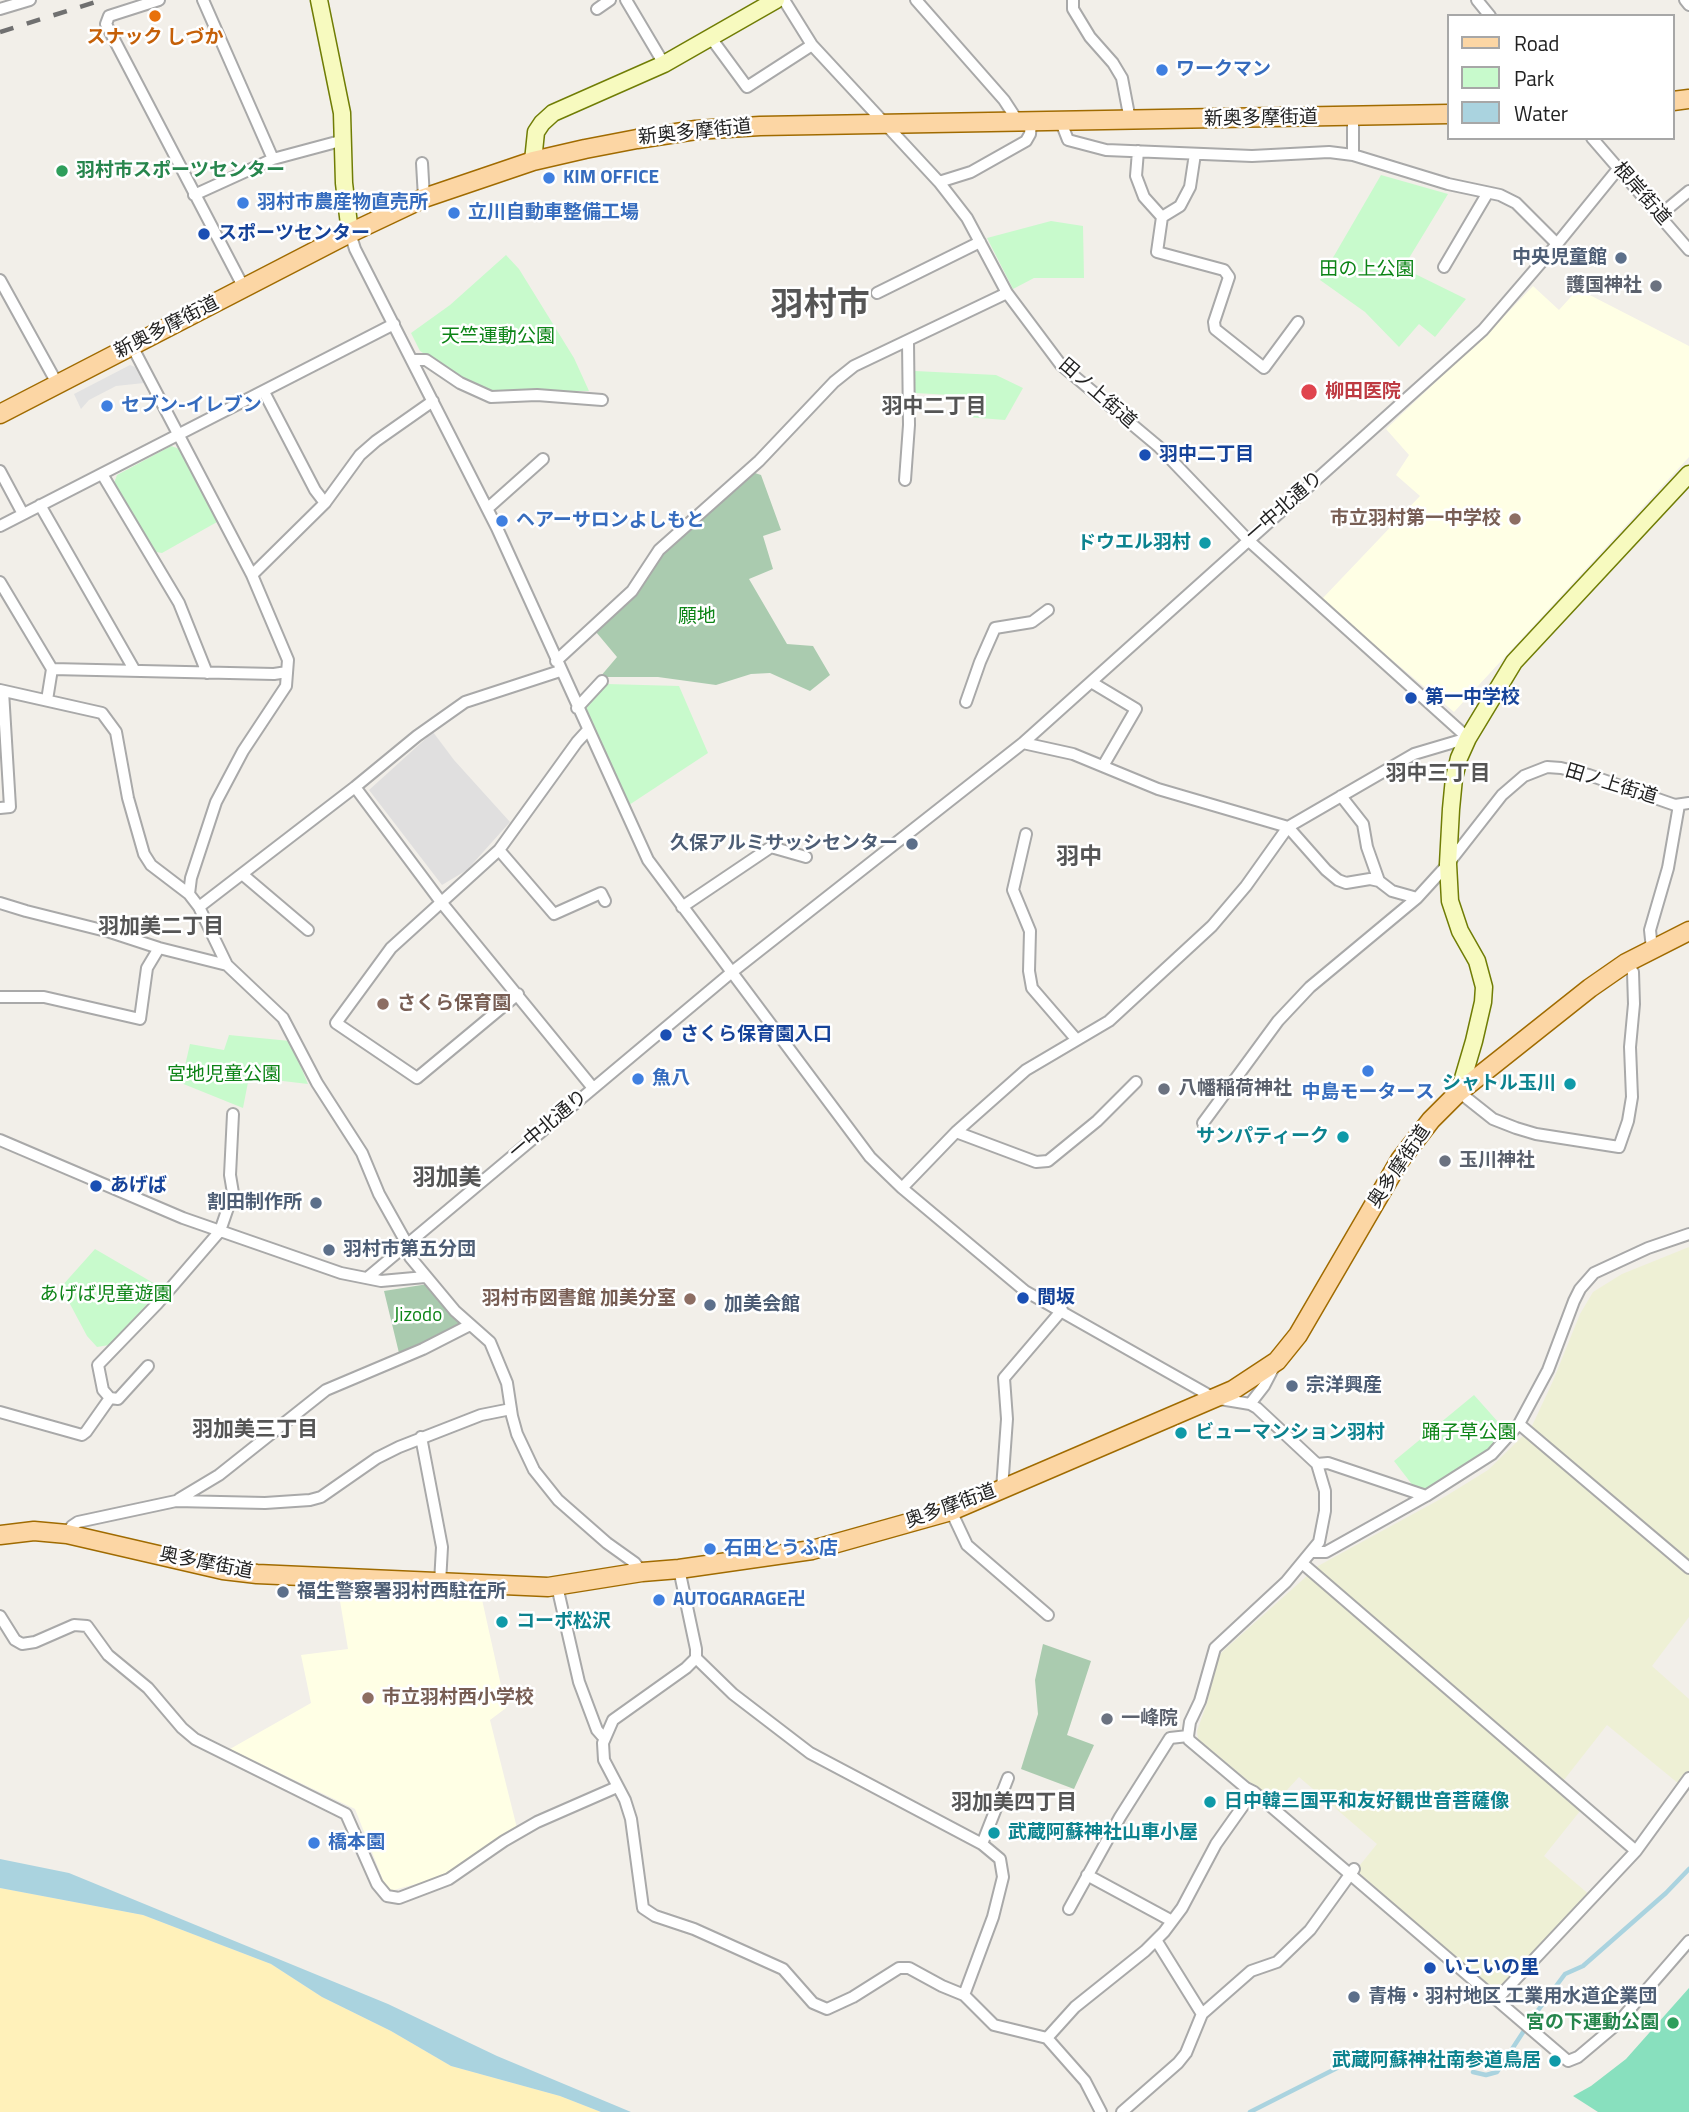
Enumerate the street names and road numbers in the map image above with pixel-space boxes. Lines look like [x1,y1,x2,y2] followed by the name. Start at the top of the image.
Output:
[1204,107,1318,131] street label: 新奥多摩街道
[637,116,753,150] street label: 新奥多摩街道
[1607,158,1675,230] street label: 根岸街道
[111,292,223,364] street label: 新奥多摩街道
[1054,354,1140,434] street label: 田ノ上街道
[1242,467,1328,547] street label: 一中北通り
[1562,760,1660,810] street label: 田ノ上街道
[505,1086,593,1164] street label: 一中北通り
[1364,1121,1436,1213] street label: 奥多摩街道
[902,1480,1000,1534] street label: 奥多摩街道
[157,1544,255,1584] street label: 奥多摩街道

